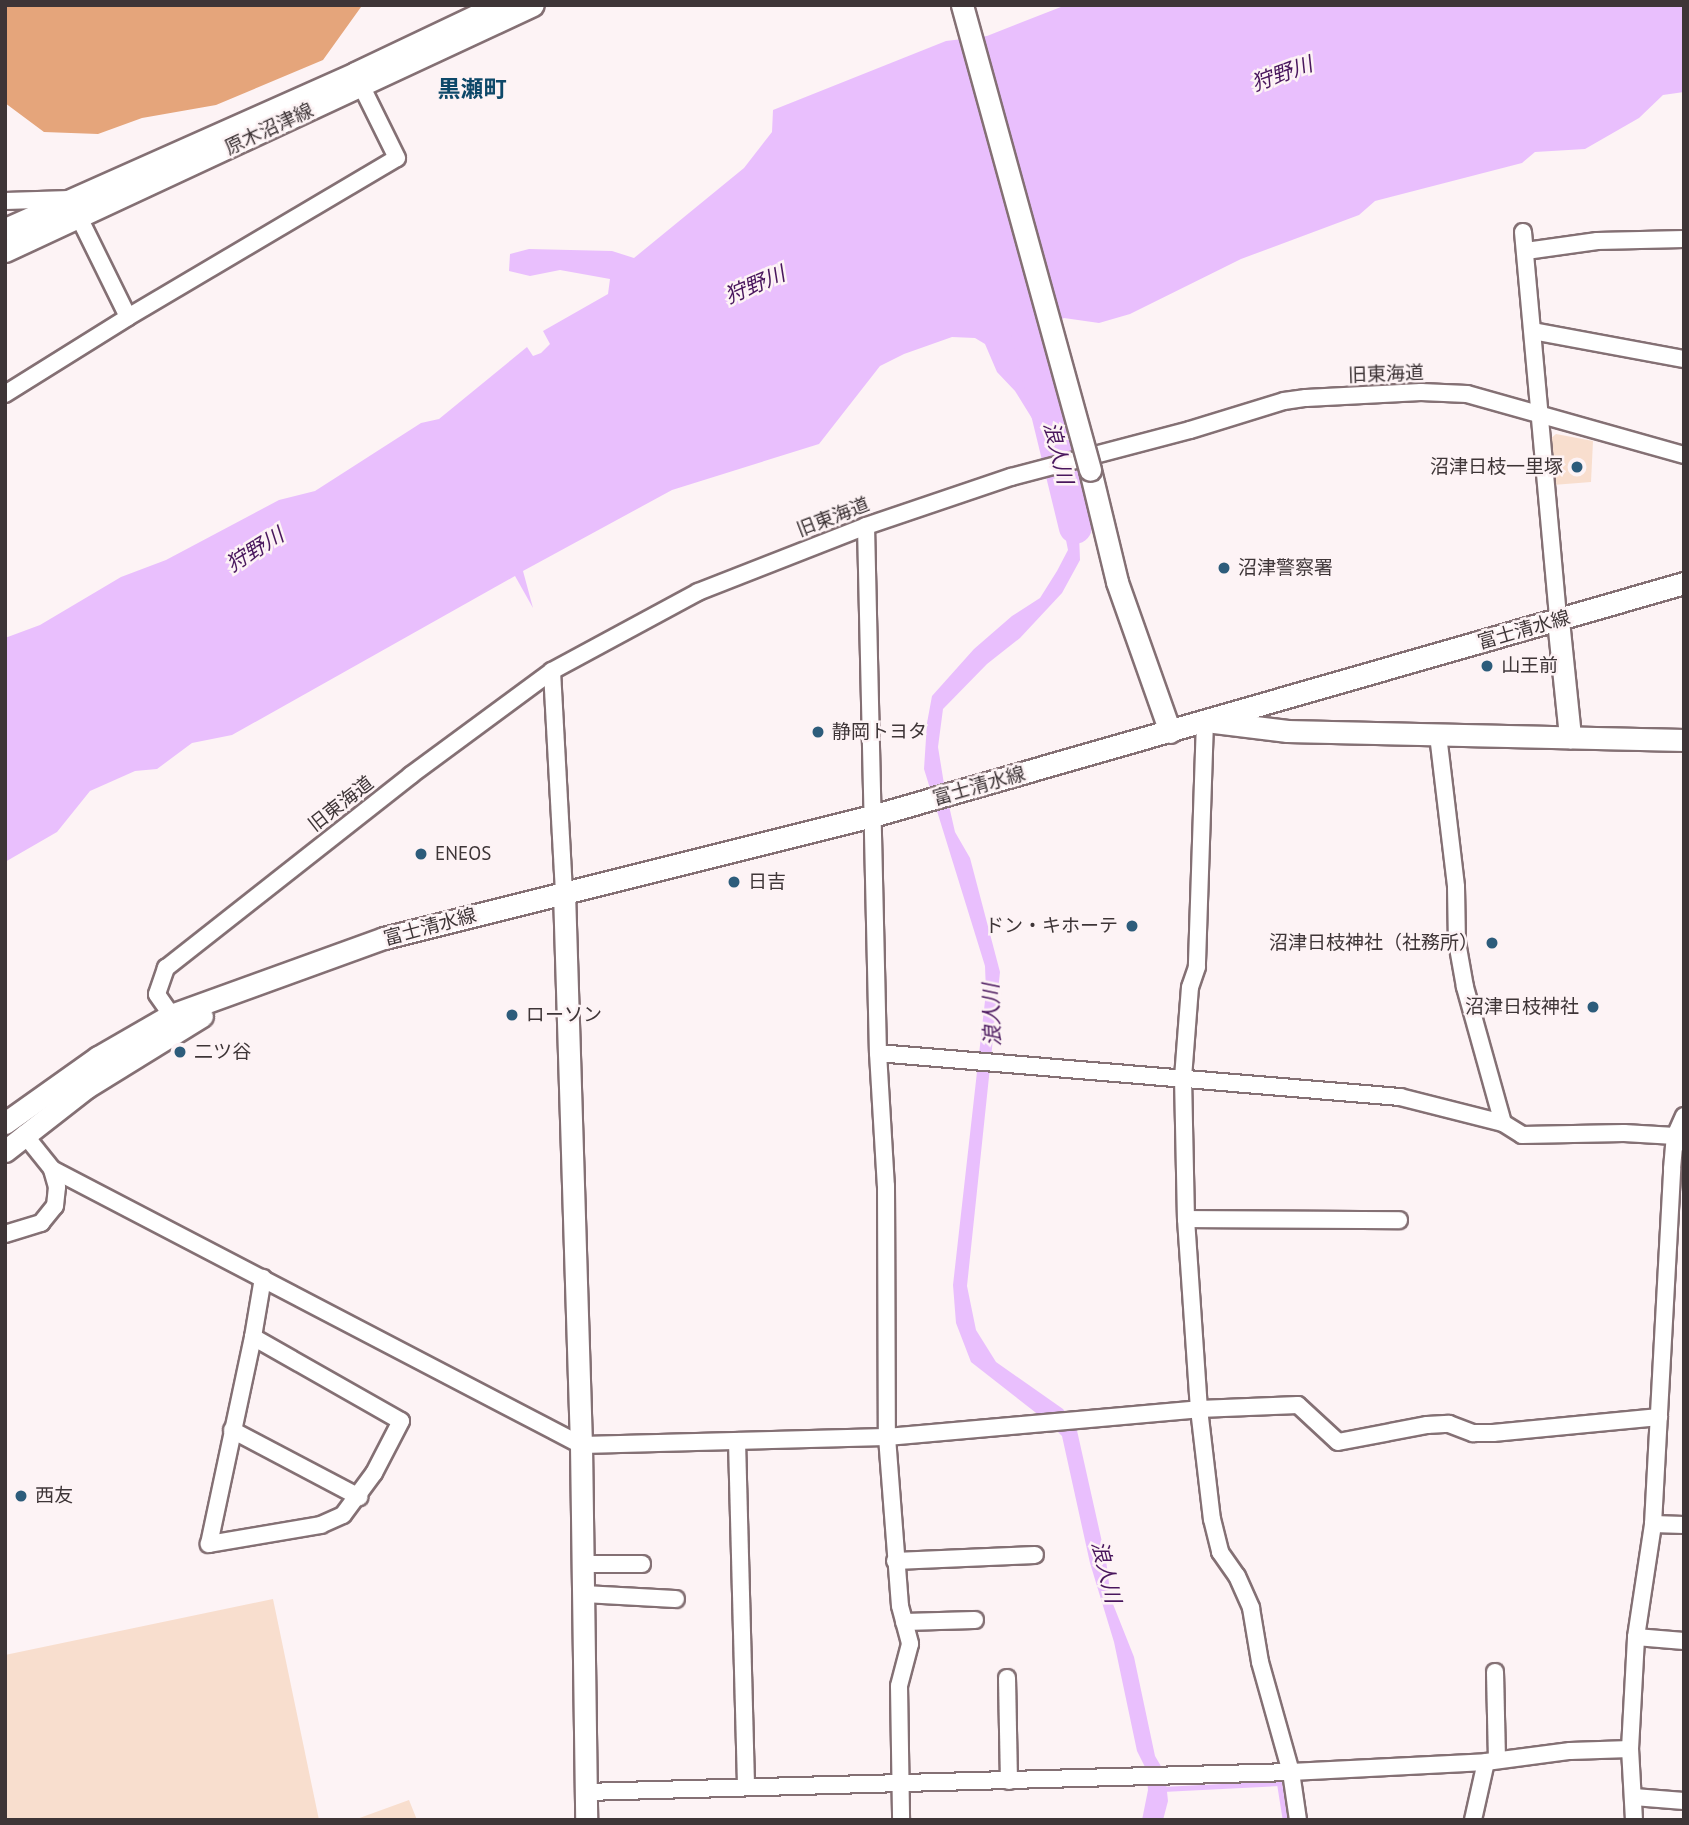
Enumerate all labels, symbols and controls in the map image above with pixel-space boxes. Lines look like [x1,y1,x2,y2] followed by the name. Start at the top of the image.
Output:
[1248,51,1316,97] water label: 狩野川
[438,75,506,103] district label: 黒瀬町
[221,99,317,159] street label: 原木沼津線
[721,261,789,309] water label: 狩野川
[1348,361,1424,387] street label: 旧東海道
[1038,419,1078,487] water label: 浪人川
[1430,456,1563,478] place label: 沼津日枝一里塚
[1569,459,1585,475] marker: 沼津日枝一里塚
[793,493,873,541] street label: 旧東海道
[222,523,288,577] water label: 狩野川
[1238,557,1333,579] place label: 沼津警察署
[1216,560,1232,576] marker: 沼津警察署
[1475,606,1573,654] street label: 富士清水線
[1501,655,1558,677] place label: 山王前
[1479,658,1495,674] marker: 山王前
[832,721,927,743] place label: 静岡トヨタ
[810,724,826,740] marker: 静岡トヨタ
[930,762,1028,810] street label: 富士清水線
[304,772,378,836] street label: 旧東海道
[435,843,491,865] place label: ENEOS
[413,846,429,862] marker: ENEOS
[748,871,786,893] place label: 日吉
[726,874,742,890] marker: 日吉
[381,904,479,950] street label: 富士清水線
[985,915,1118,937] place label: ドン・キホーテ
[1124,918,1140,934] marker: ドン・キホーテ
[1269,932,1478,954] place label: 沼津日枝神社（社務所）
[1484,935,1500,951] marker: 沼津日枝神社（社務所）
[978,983,1006,1047] water label: 浪人川
[1465,996,1579,1018] place label: 沼津日枝神社
[1585,999,1601,1015] marker: 沼津日枝神社
[526,1004,602,1026] place label: ローソン
[504,1007,520,1023] marker: ローソン
[194,1041,251,1063] place label: 二ツ谷
[172,1044,188,1060] marker: 二ツ谷
[35,1485,73,1507] place label: 西友
[13,1488,29,1504] marker: 西友
[1086,1538,1126,1606] water label: 浪人川

